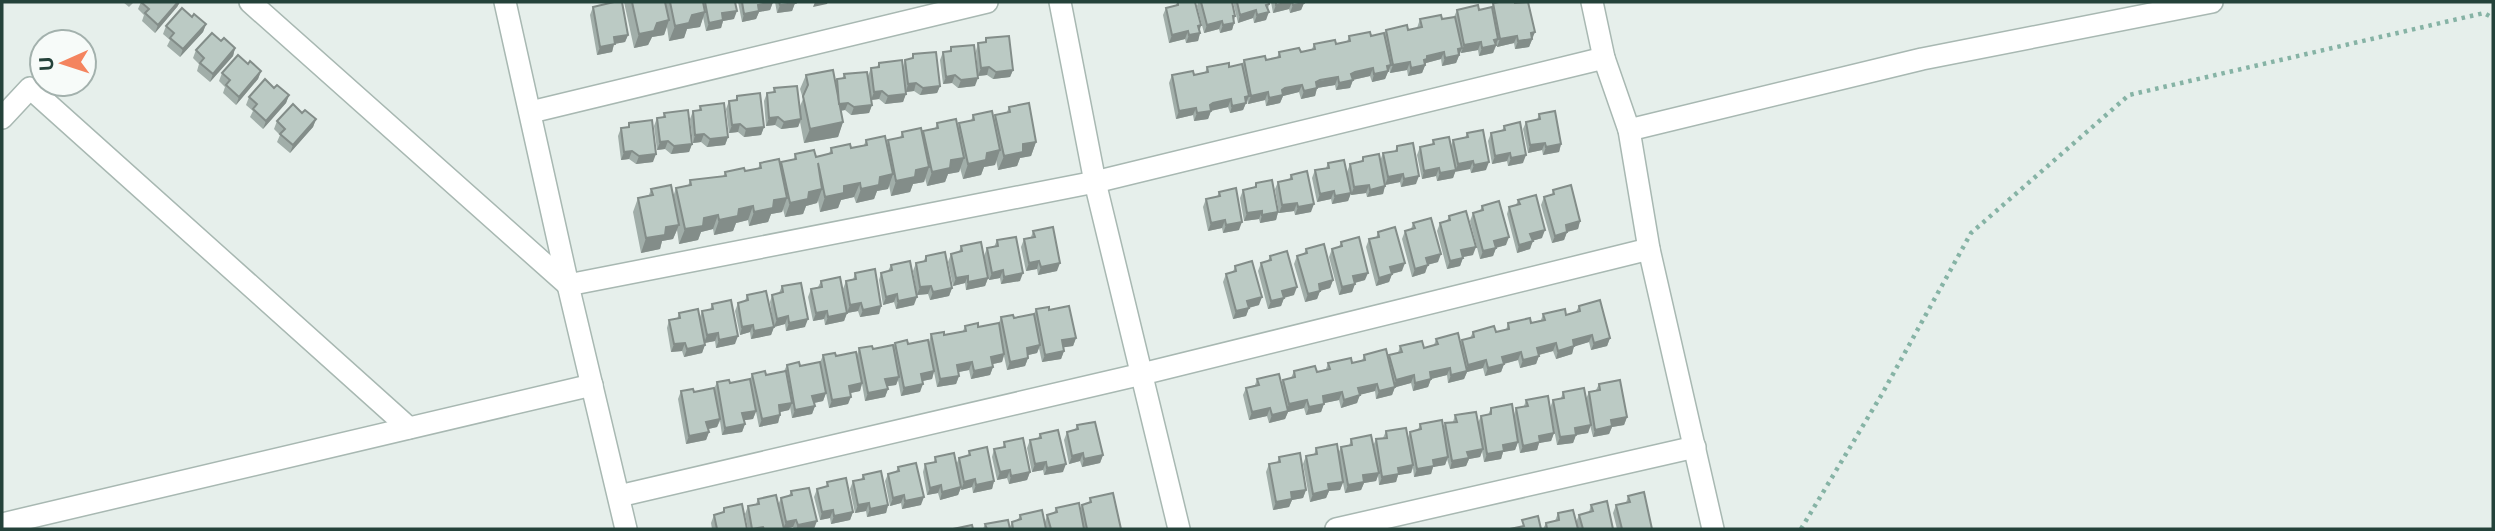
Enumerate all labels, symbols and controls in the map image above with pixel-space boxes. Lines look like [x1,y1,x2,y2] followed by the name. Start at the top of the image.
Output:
[28,28,98,98] north arrow
[35,56,58,71] text: U

